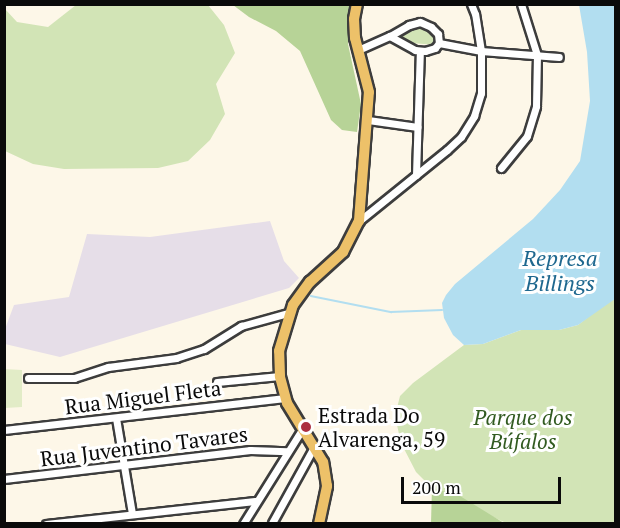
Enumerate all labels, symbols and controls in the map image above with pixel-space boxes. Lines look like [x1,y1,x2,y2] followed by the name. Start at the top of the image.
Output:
[523,244,597,296] water label: Represa Billings
[63,375,223,419] street label: Rua Miguel Fleta
[318,402,446,452] place label: Estrada Do Alvarenga, 59
[474,404,572,454] park label: Parque dos Búfalos
[299,420,313,434] marker: Estrada Do Alvarenga, 59
[39,421,249,471] street label: Rua Juventino Tavares
[404,465,564,503] scale bar
[412,475,461,499] text: 200 m

